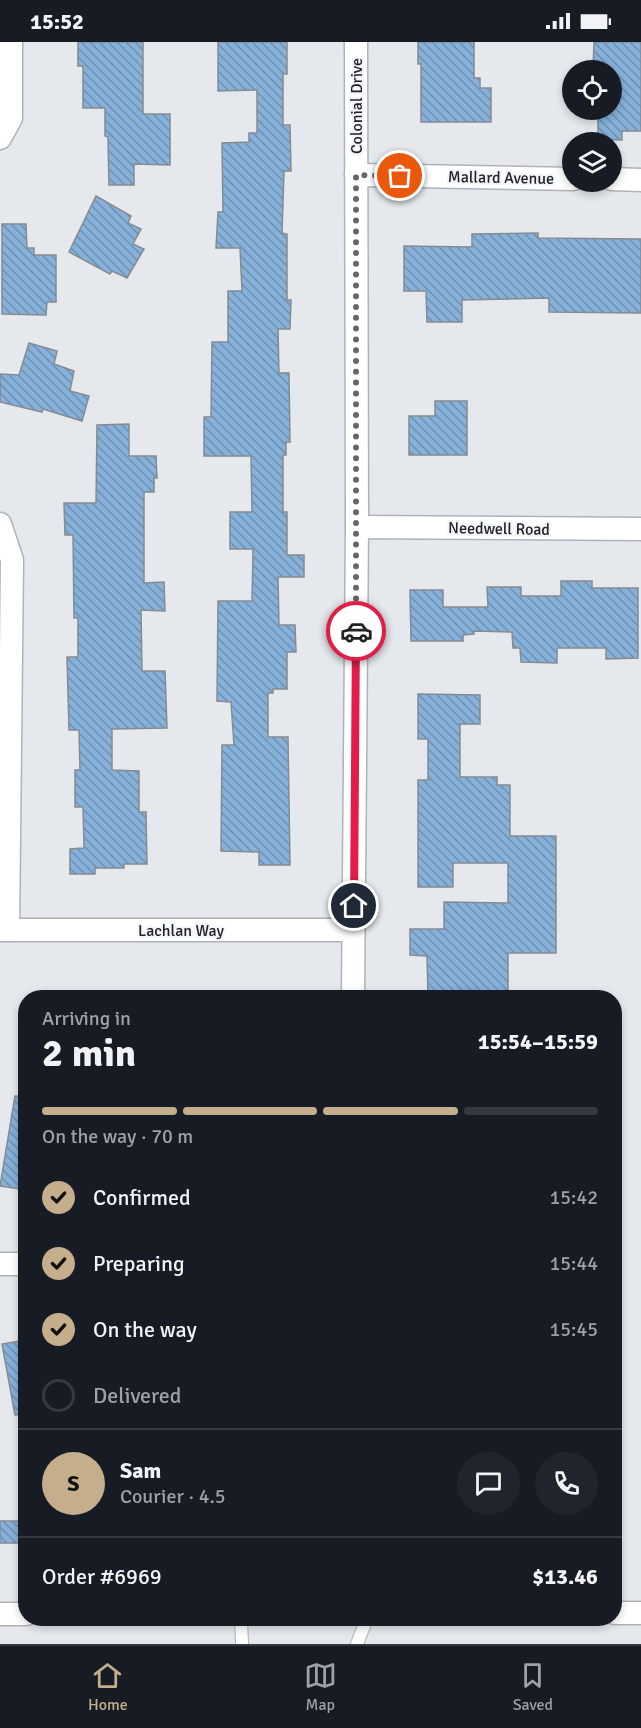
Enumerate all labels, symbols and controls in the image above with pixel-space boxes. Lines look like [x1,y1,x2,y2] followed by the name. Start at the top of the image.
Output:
[30,8,84,35] text: 15:52
[347,58,367,154] street label: Colonial Drive
[562,60,622,192] map controls
[562,60,622,120] button: locate
[562,132,622,192] button: layers
[374,150,425,201] pin
[383,159,416,192] icon: bag
[448,167,554,189] street label: Mallard Avenue
[448,518,550,540] street label: Needwell Road
[326,601,386,661] courier
[340,615,373,648] icon: car
[328,880,379,931] pin
[337,889,370,922] icon: home
[138,921,225,941] street label: Lachlan Way
[42,1006,131,1031] text: Arriving in
[478,1028,598,1055] text: 15:54–15:59
[42,1029,136,1077] text: 2 min
[42,1124,193,1149] text: On the way · 70 m
[42,1181,75,1214] icon: check
[93,1184,191,1211] text: Confirmed
[549,1185,598,1210] text: 15:42
[42,1247,75,1280] icon: check
[93,1250,185,1277] text: Preparing
[549,1251,598,1276] text: 15:44
[42,1313,75,1346] icon: check
[93,1316,197,1343] text: On the way
[549,1317,598,1342] text: 15:45
[93,1382,181,1409] text: Delivered
[457,1452,520,1515] button: chat
[535,1452,598,1515] button: phone
[120,1457,161,1484] text: Sam
[67,1470,80,1497] text: S
[120,1484,226,1509] text: Courier · 4.5
[42,1563,162,1590] text: Order #6969
[532,1563,598,1590] text: $13.46
[88,1659,128,1715] tab: Home
[304,1659,337,1715] tab: Map
[513,1659,553,1715] tab: Saved

